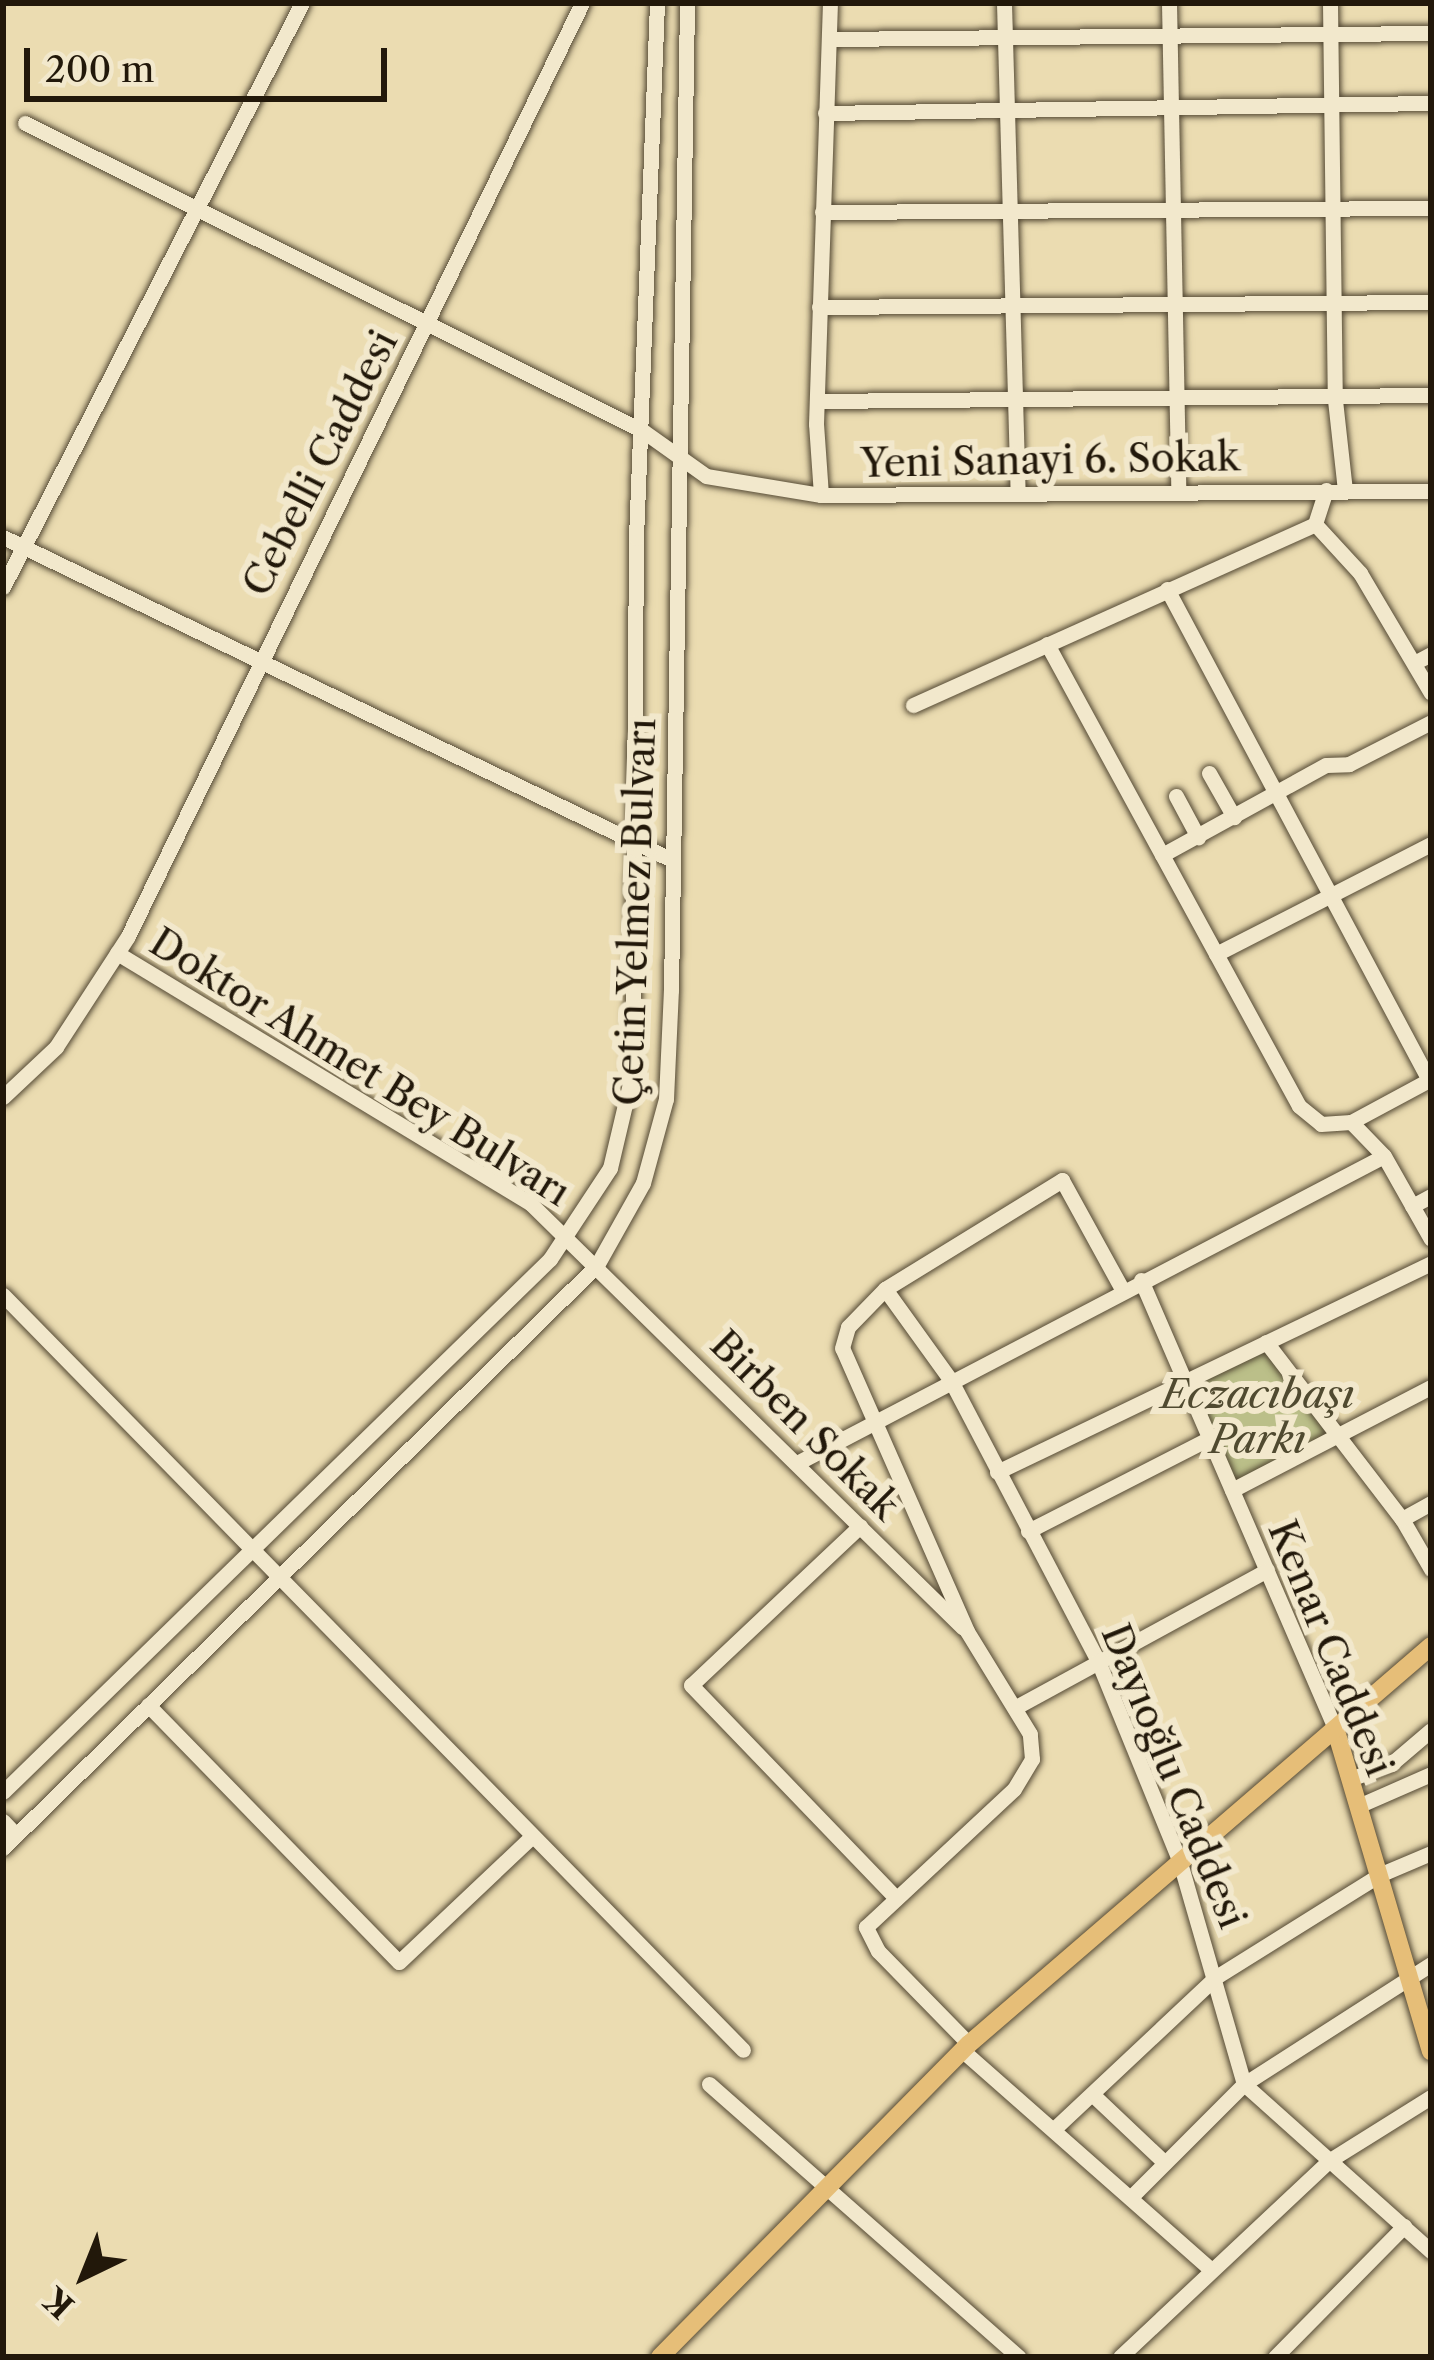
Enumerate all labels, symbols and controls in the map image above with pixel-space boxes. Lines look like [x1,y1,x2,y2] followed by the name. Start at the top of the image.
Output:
[30,24,393,98] scale bar
[45,47,154,91] text: 200 m
[233,322,407,604] street label: Cebelli Caddesi
[860,433,1240,487] street label: Yeni Sanayi 6. Sokak
[605,717,665,1107] street label: Çetin Yelmez Bulvarı
[140,917,580,1217] street label: Doktor Ahmet Bey Bulvarı
[701,1321,909,1529] street label: Birben Sokak
[1161,1372,1355,1463] park label: Eczacıbaşı Parkı
[1258,1513,1404,1783] street label: Kenar Caddesi
[1092,1617,1256,1935] street label: Dayıoğlu Caddesi
[24,2216,144,2336] north arrow
[35,2279,83,2327] text: K

